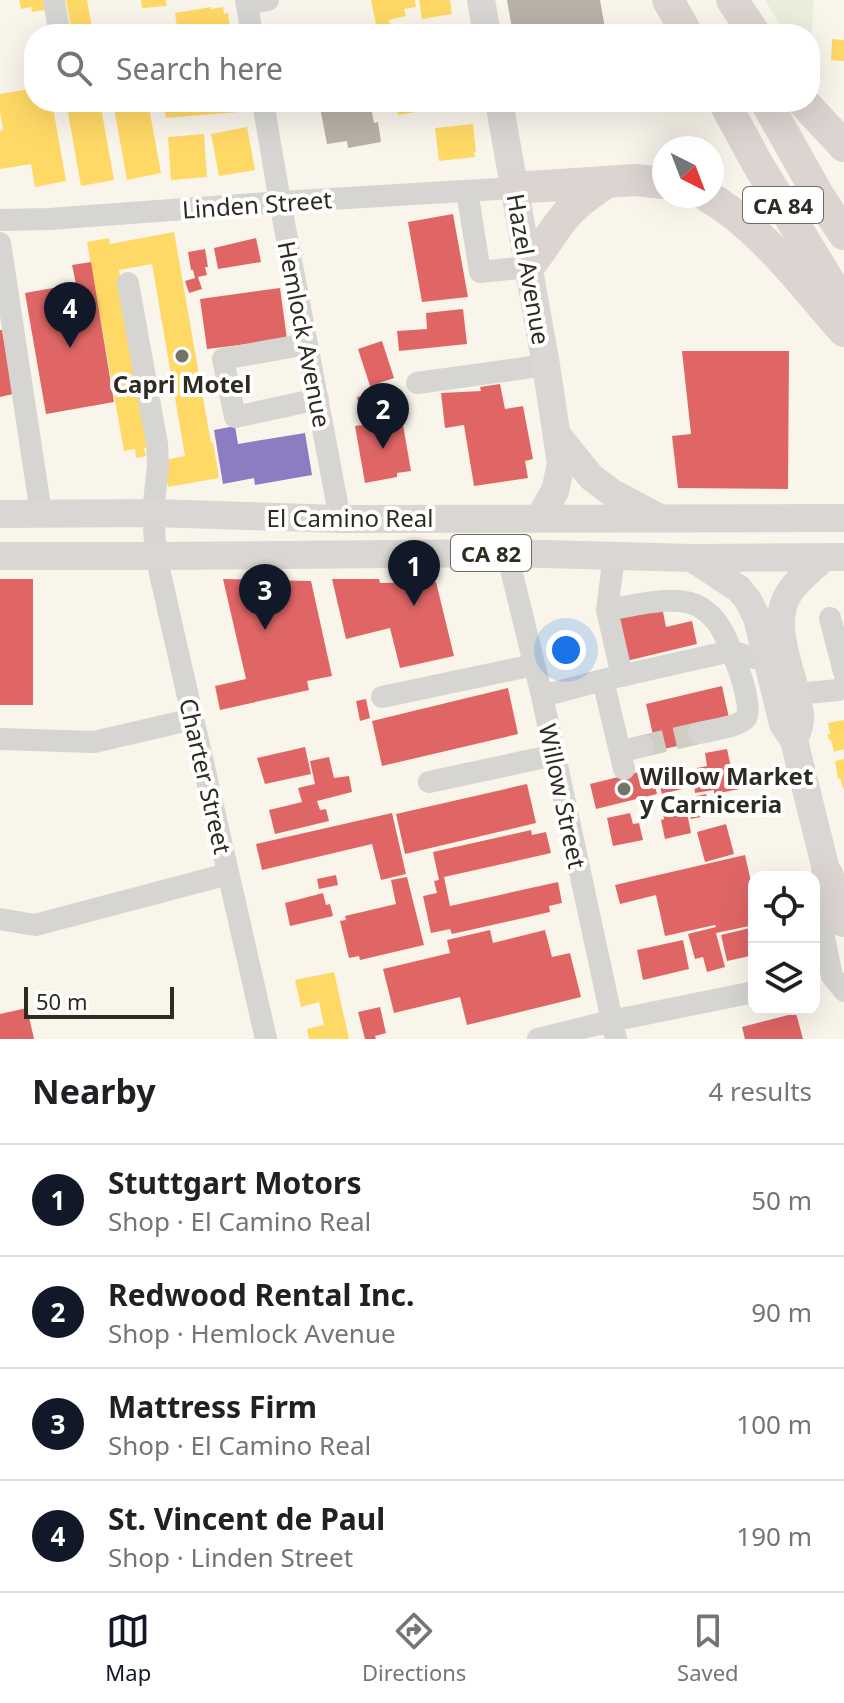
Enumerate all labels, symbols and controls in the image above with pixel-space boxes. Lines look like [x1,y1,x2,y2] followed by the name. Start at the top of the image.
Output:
[24,24,820,112] search box
[52,46,96,90] icon: search
[116,48,283,89] text: Search here
[652,136,724,208] north arrow
[181,182,333,226] street label: Linden Street
[743,187,823,223] road number: CA 84
[499,191,559,347] street label: Hazel Avenue
[271,238,339,430] street label: Hemlock Avenue
[44,282,96,348] pin: 4
[173,347,191,365] marker: Capri Motel
[113,367,251,400] place label: Capri Motel
[357,383,409,449] pin: 2
[267,501,433,534] street label: El Camino Real
[451,535,531,571] road number: CA 82
[388,540,440,606] pin: 1
[239,564,291,630] pin: 3
[546,630,586,670] your location
[172,695,240,857] street label: Charter Street
[532,721,594,872] street label: Willow Street
[640,759,813,820] place label: Willow Market y Carniceria
[615,780,633,798] marker: Willow Market y Carniceria
[748,871,820,1015] map controls
[748,871,820,943] button: locate
[748,943,820,1015] button: layers
[24,983,174,1019] scale bar
[36,986,87,1016] text: 50 m
[32,1068,156,1114] text: Nearby
[708,1073,812,1109] text: 4 results
[108,1162,362,1203] text: Stuttgart Motors
[51,1182,65,1218] text: 1
[751,1182,812,1218] text: 50 m
[108,1203,371,1239] text: Shop · El Camino Real
[108,1274,414,1315] text: Redwood Rental Inc.
[51,1294,65,1330] text: 2
[751,1294,812,1330] text: 90 m
[108,1315,396,1351] text: Shop · Hemlock Avenue
[108,1386,317,1427] text: Mattress Firm
[51,1406,65,1442] text: 3
[736,1406,812,1442] text: 100 m
[108,1427,371,1463] text: Shop · El Camino Real
[108,1498,385,1539] text: St. Vincent de Paul
[51,1518,65,1554] text: 4
[736,1518,812,1554] text: 190 m
[108,1539,353,1575] text: Shop · Linden Street
[105,1609,151,1687] tab: Map
[362,1609,466,1687] tab: Directions
[677,1609,739,1687] tab: Saved

